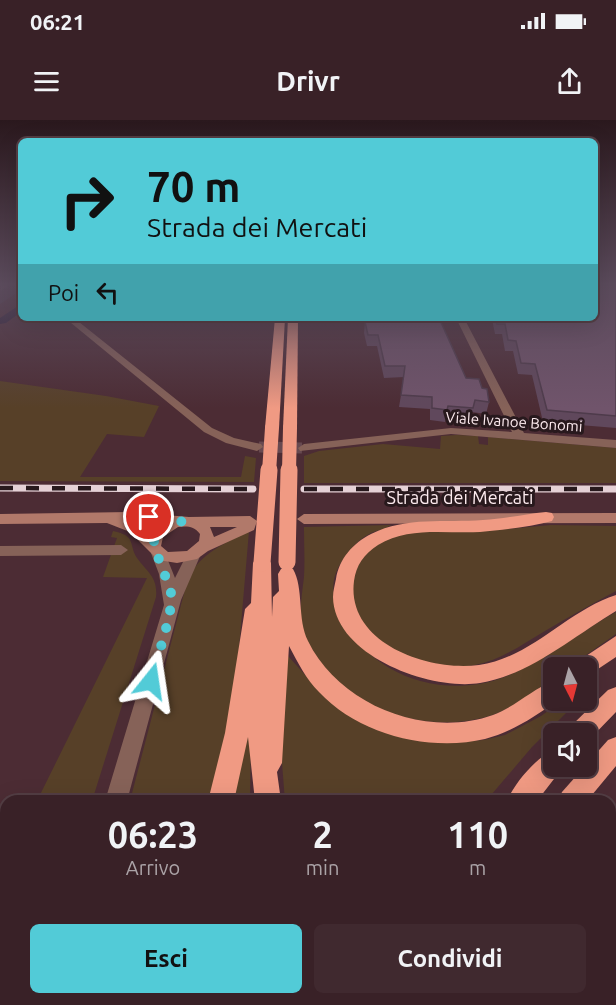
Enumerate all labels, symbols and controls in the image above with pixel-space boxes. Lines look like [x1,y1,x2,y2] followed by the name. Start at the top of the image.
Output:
[30,9,85,34] text: 06:21
[30,65,63,98] icon: menu
[553,65,586,98] icon: share
[276,66,340,96] text: Drivr
[48,162,126,240] icon: right
[147,163,241,210] text: 70 m
[147,212,367,242] text: Strada dei Mercati
[91,276,124,309] icon: left
[48,280,79,305] text: Poi
[445,408,583,435] street label: Viale Ivanoe Bonomi
[387,487,533,507] street label: Strada dei Mercati
[123,491,174,542] pin
[132,500,165,533] icon: arrive
[119,649,183,713] position arrow
[543,657,597,711] north arrow
[543,657,597,777] map controls
[543,723,597,777] button: sound
[108,814,198,855] text: 06:23
[312,814,333,855] text: 2
[447,814,508,855] text: 110
[126,856,180,879] text: Arrivo
[306,856,339,879] text: min
[469,856,486,879] text: m
[30,924,302,993] button: Esci
[314,924,586,993] button: Condividi

